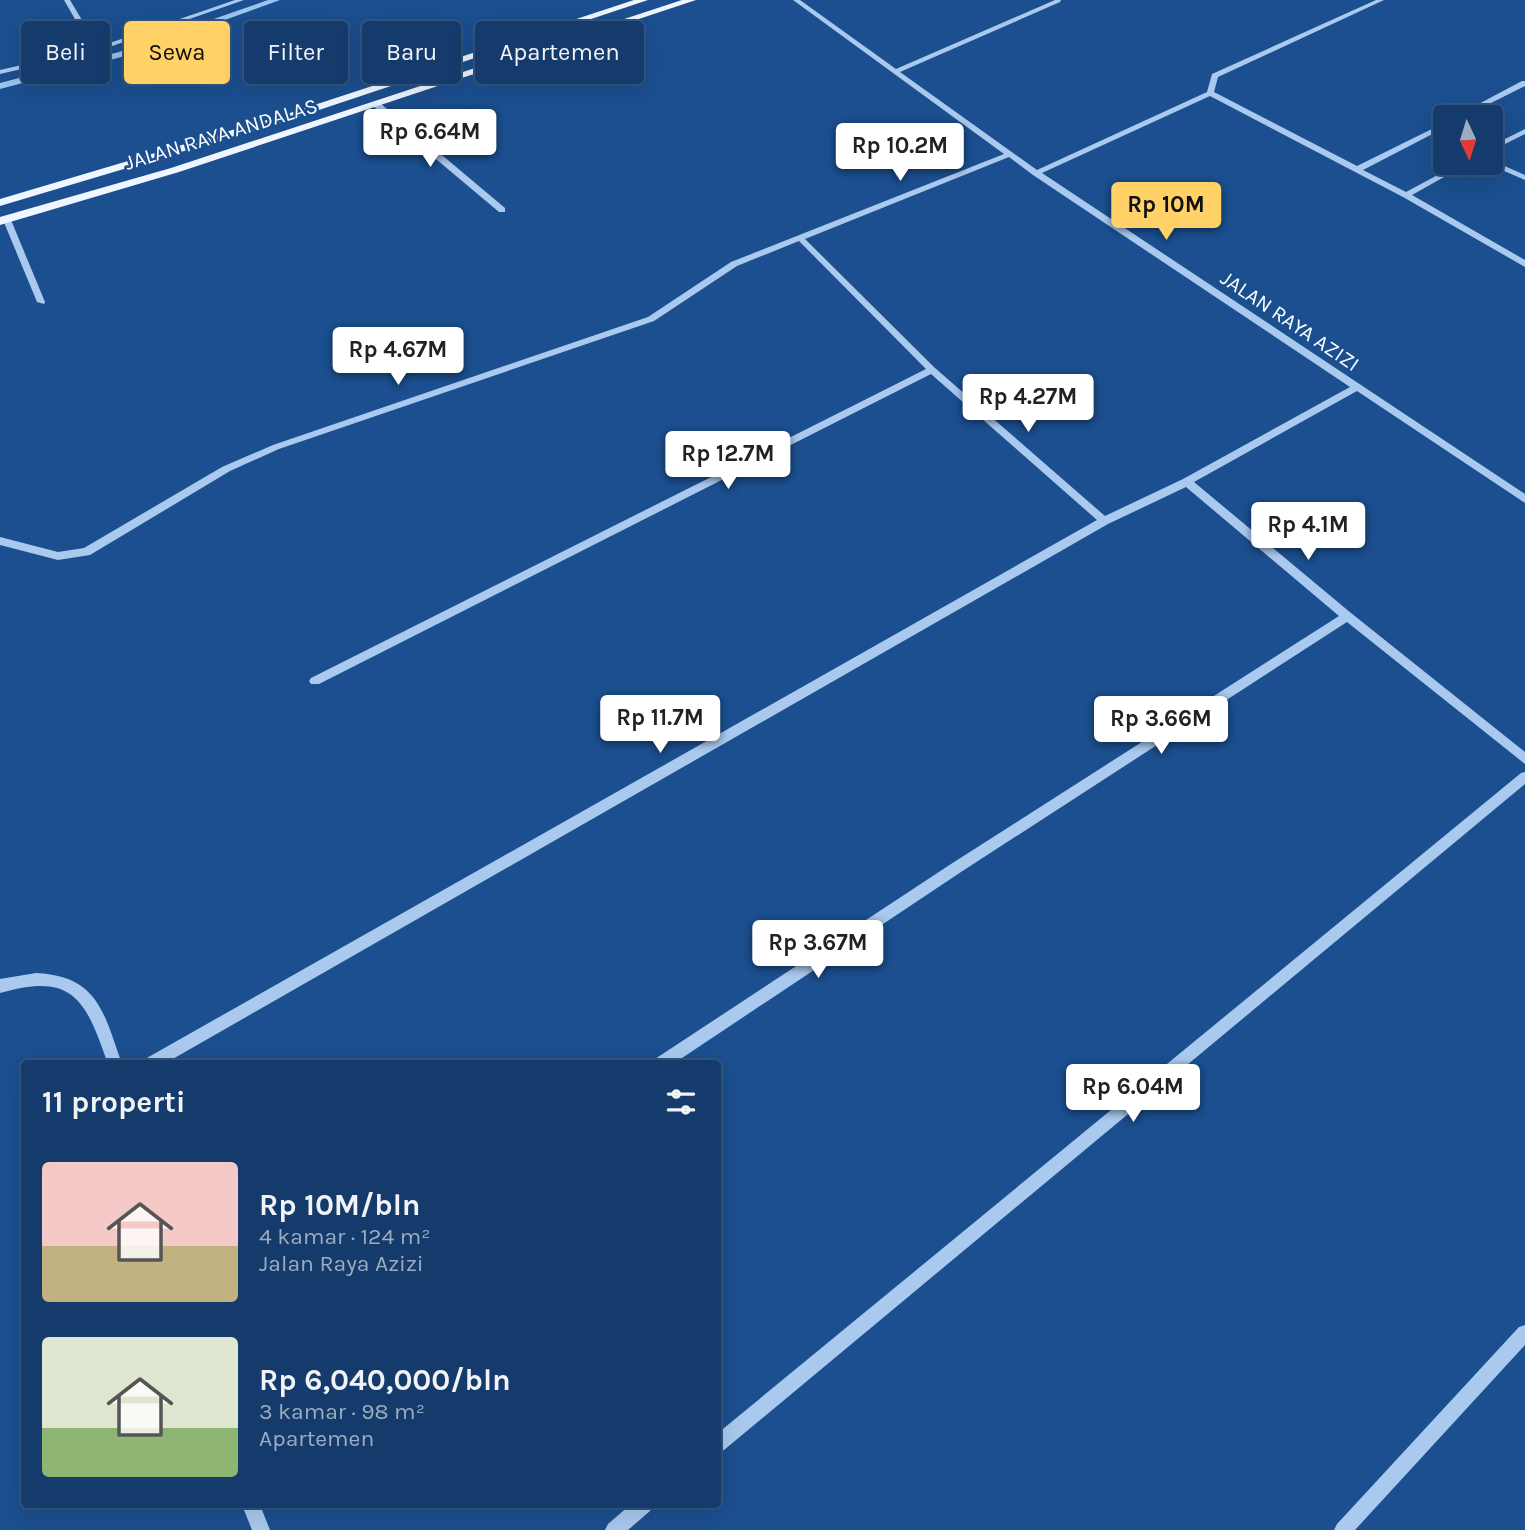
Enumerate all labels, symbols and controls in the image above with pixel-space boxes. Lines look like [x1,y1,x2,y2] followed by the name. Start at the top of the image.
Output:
[21,21,110,84] chip: Beli
[124,21,230,84] chip: Sewa
[244,21,348,84] chip: Filter
[362,21,461,84] chip: Baru
[475,21,644,84] chip: Apartemen
[122,93,320,175] street label: JALAN RAYA ANDALAS
[1433,105,1503,175] north arrow
[1433,105,1503,175] map controls
[358,110,502,169] pin: Rp 6.64M
[379,118,481,145] text: Rp 6.64M
[828,124,972,183] pin: Rp 10.2M
[852,132,948,159] text: Rp 10.2M
[1109,182,1223,242] pin: Rp 10M
[1127,191,1205,218] text: Rp 10M
[1216,266,1364,376] street label: JALAN RAYA AZIZI
[326,328,470,387] pin: Rp 4.67M
[349,336,447,363] text: Rp 4.67M
[956,374,1100,434] pin: Rp 4.27M
[979,383,1077,410] text: Rp 4.27M
[656,432,800,491] pin: Rp 12.7M
[681,440,775,467] text: Rp 12.7M
[1243,503,1373,562] pin: Rp 4.1M
[1267,511,1349,538] text: Rp 4.1M
[588,696,732,755] pin: Rp 11.7M
[1089,696,1233,756] pin: Rp 3.66M
[616,704,704,731] text: Rp 11.7M
[1110,705,1212,732] text: Rp 3.66M
[746,920,890,980] pin: Rp 3.67M
[768,929,868,956] text: Rp 3.67M
[1061,1064,1205,1124] pin: Rp 6.04M
[1082,1073,1184,1100] text: Rp 6.04M
[662,1083,700,1121] icon: filters
[42,1084,186,1120] text: 11 properti
[259,1187,421,1223] text: Rp 10M/bln
[98,1190,182,1274] icon: home
[259,1223,430,1250] text: 4 kamar · 124 m²
[259,1250,424,1277] text: Jalan Raya Azizi
[259,1362,511,1398] text: Rp 6,040,000/bln
[98,1365,182,1449] icon: home
[259,1398,425,1425] text: 3 kamar · 98 m²
[259,1425,374,1452] text: Apartemen

